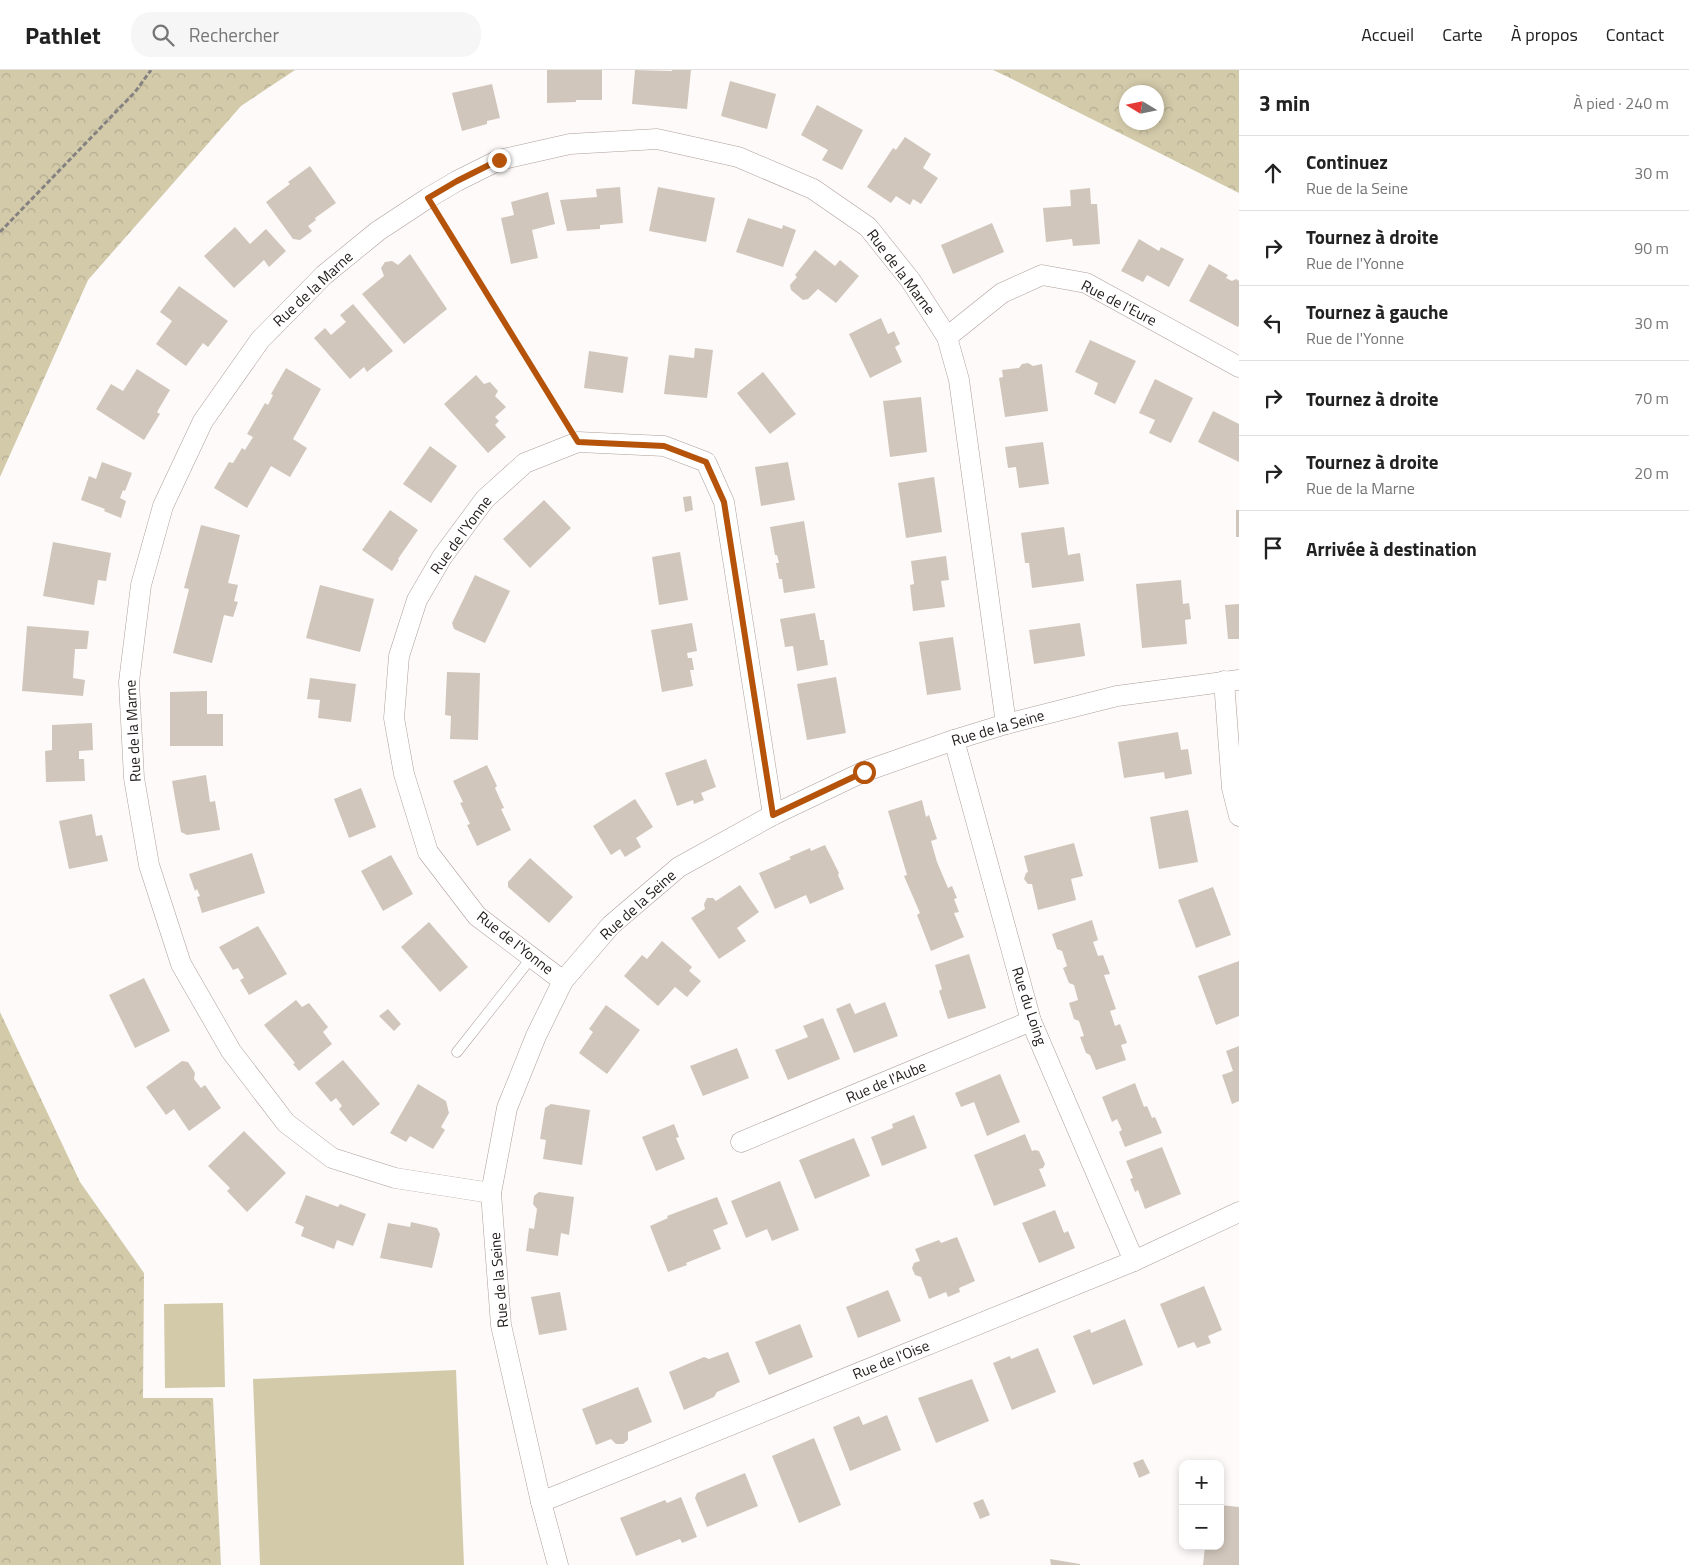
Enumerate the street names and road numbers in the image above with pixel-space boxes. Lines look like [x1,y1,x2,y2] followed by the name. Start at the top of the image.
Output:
[862,224,941,319] street label: Rue de la Marne
[267,245,358,332] street label: Rue de la Marne
[1077,274,1161,331] street label: Rue de l'Eure
[424,491,497,579] street label: Rue de l'Yonne
[118,679,147,783] street label: Rue de la Marne
[949,703,1047,752] street label: Rue de la Seine
[594,864,681,945] street label: Rue de la Seine
[472,905,559,980] street label: Rue de l'Yonne
[1006,964,1053,1048] street label: Rue du Loing
[842,1054,929,1109] street label: Rue de l'Aube
[483,1231,514,1329] street label: Rue de la Seine
[849,1334,933,1385] street label: Rue de l'Oise

